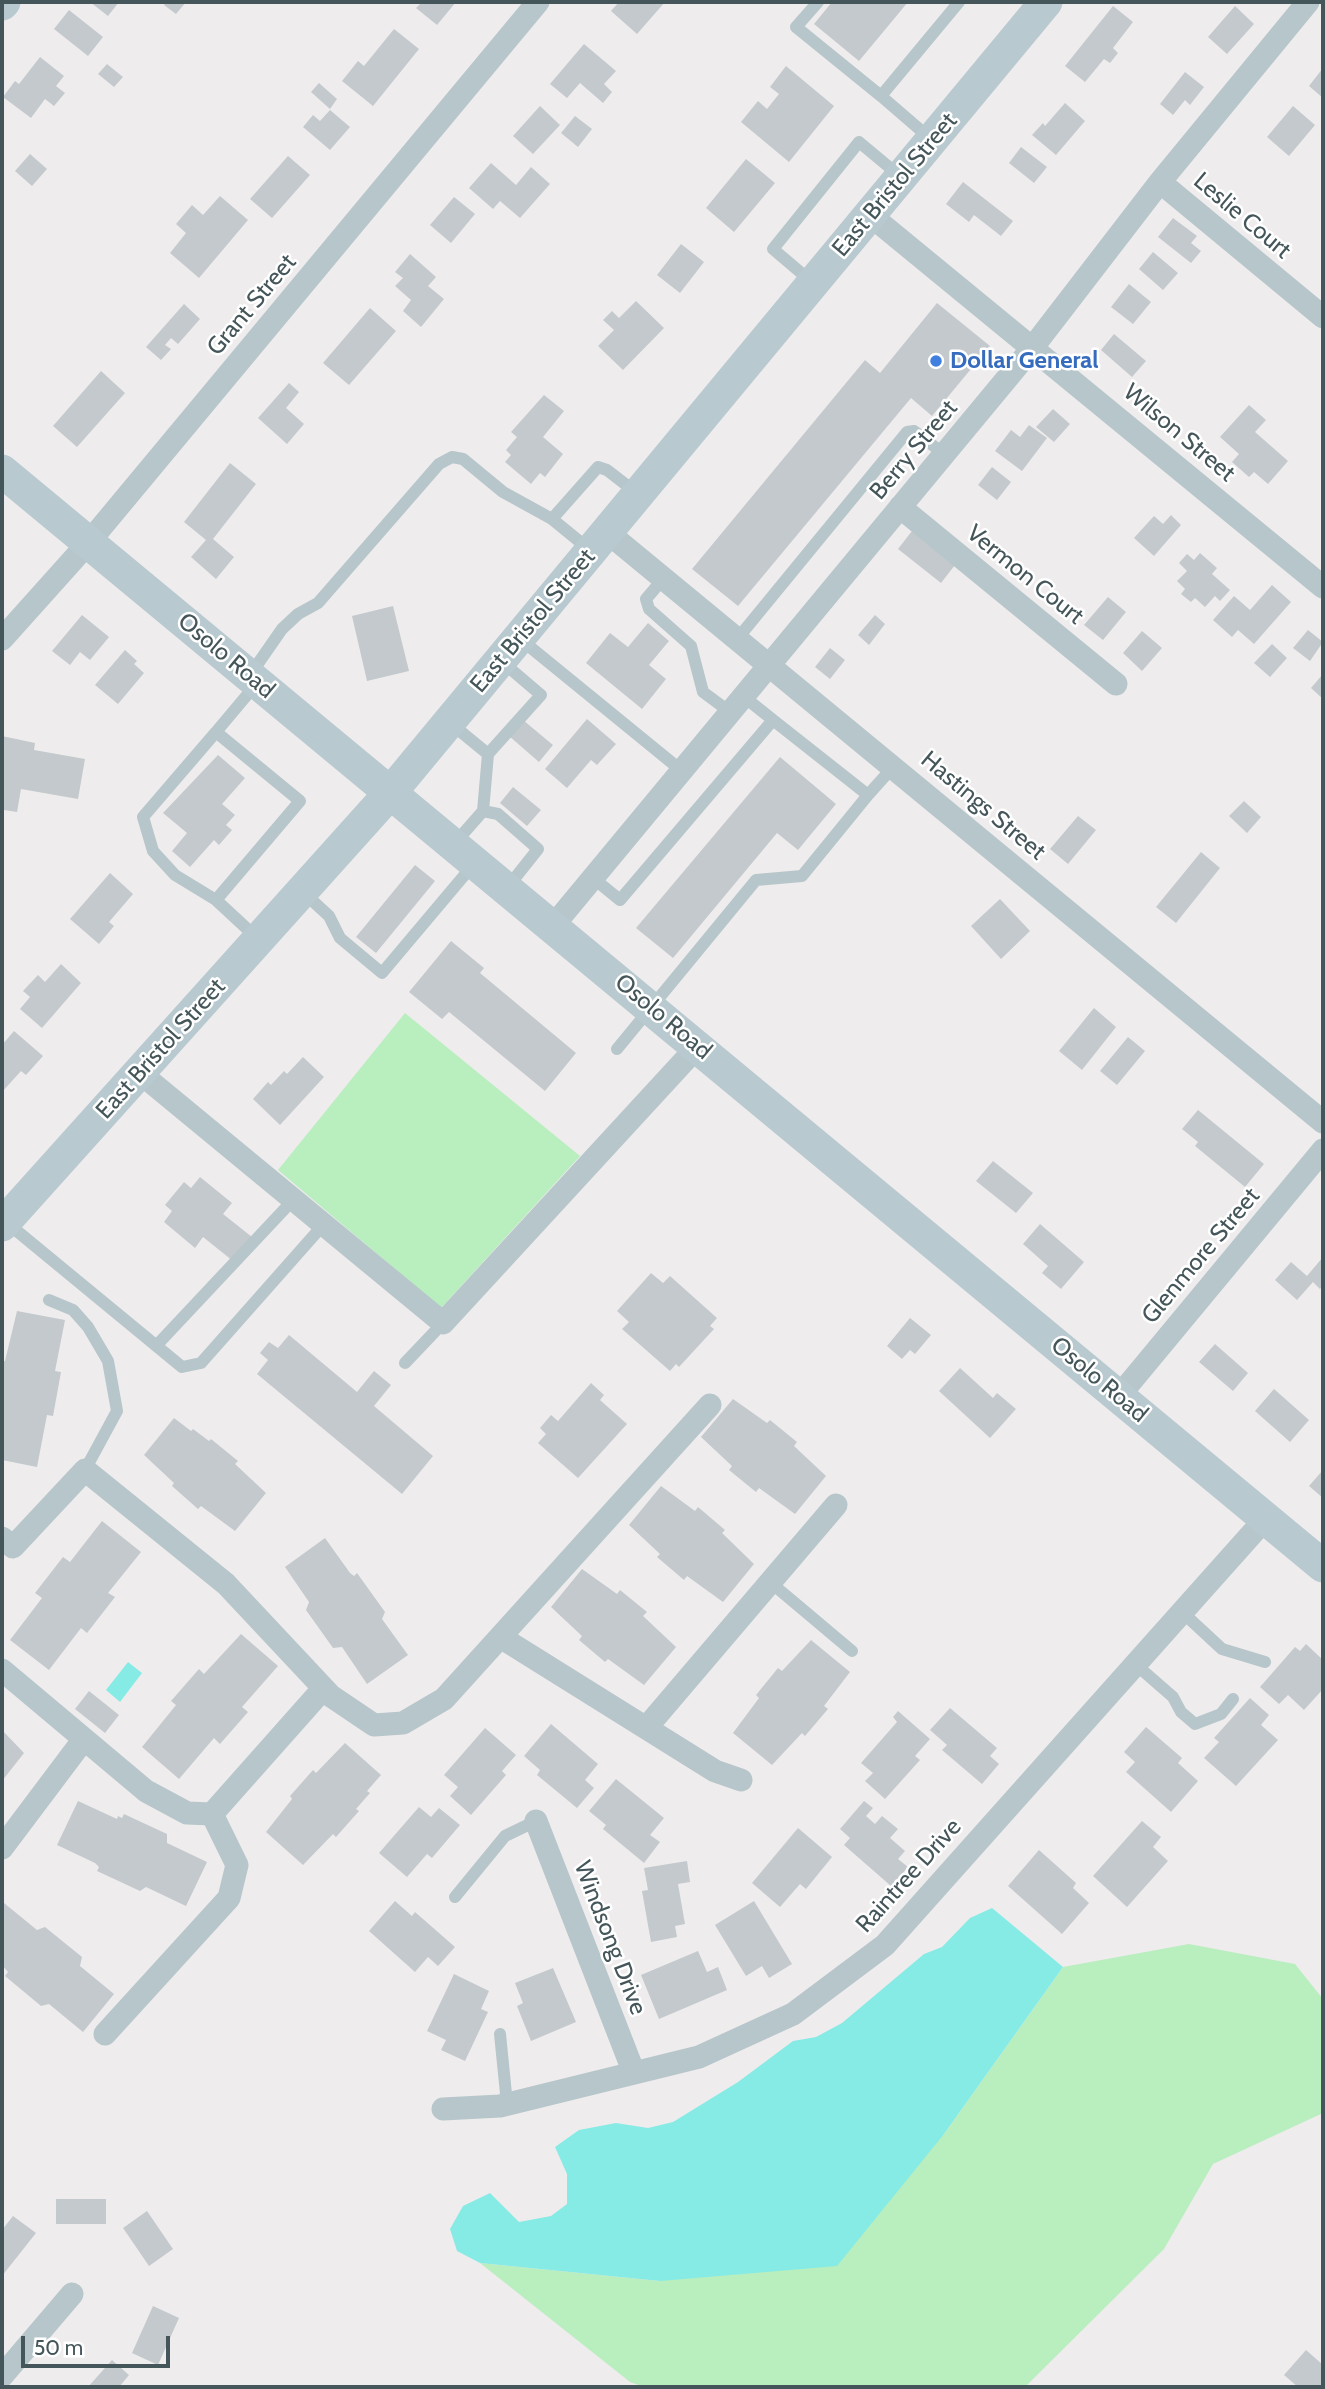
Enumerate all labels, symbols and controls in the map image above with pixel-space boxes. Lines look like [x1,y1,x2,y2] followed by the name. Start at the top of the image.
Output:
[826,107,964,263] street label: East Bristol Street
[1187,167,1297,265] street label: Leslie Court
[201,249,303,361] street label: Grant Street
[950,347,1099,375] place label: Dollar General
[928,353,944,369] marker: Dollar General
[1117,378,1241,488] street label: Wilson Street
[864,394,964,506] street label: Berry Street
[961,519,1089,631] street label: Vermon Court
[464,543,602,699] street label: East Bristol Street
[172,607,280,705] street label: Osolo Road
[915,746,1051,866] street label: Hastings Street
[609,968,717,1066] street label: Osolo Road
[90,973,232,1125] street label: East Bristol Street
[1136,1182,1266,1330] street label: Glenmore Street
[1045,1331,1153,1429] street label: Osolo Road
[850,1813,968,1939] street label: Raintree Drive
[568,1857,652,2019] street label: Windsong Drive
[24,2322,173,2366] scale bar
[34,2335,83,2360] text: 50 m

